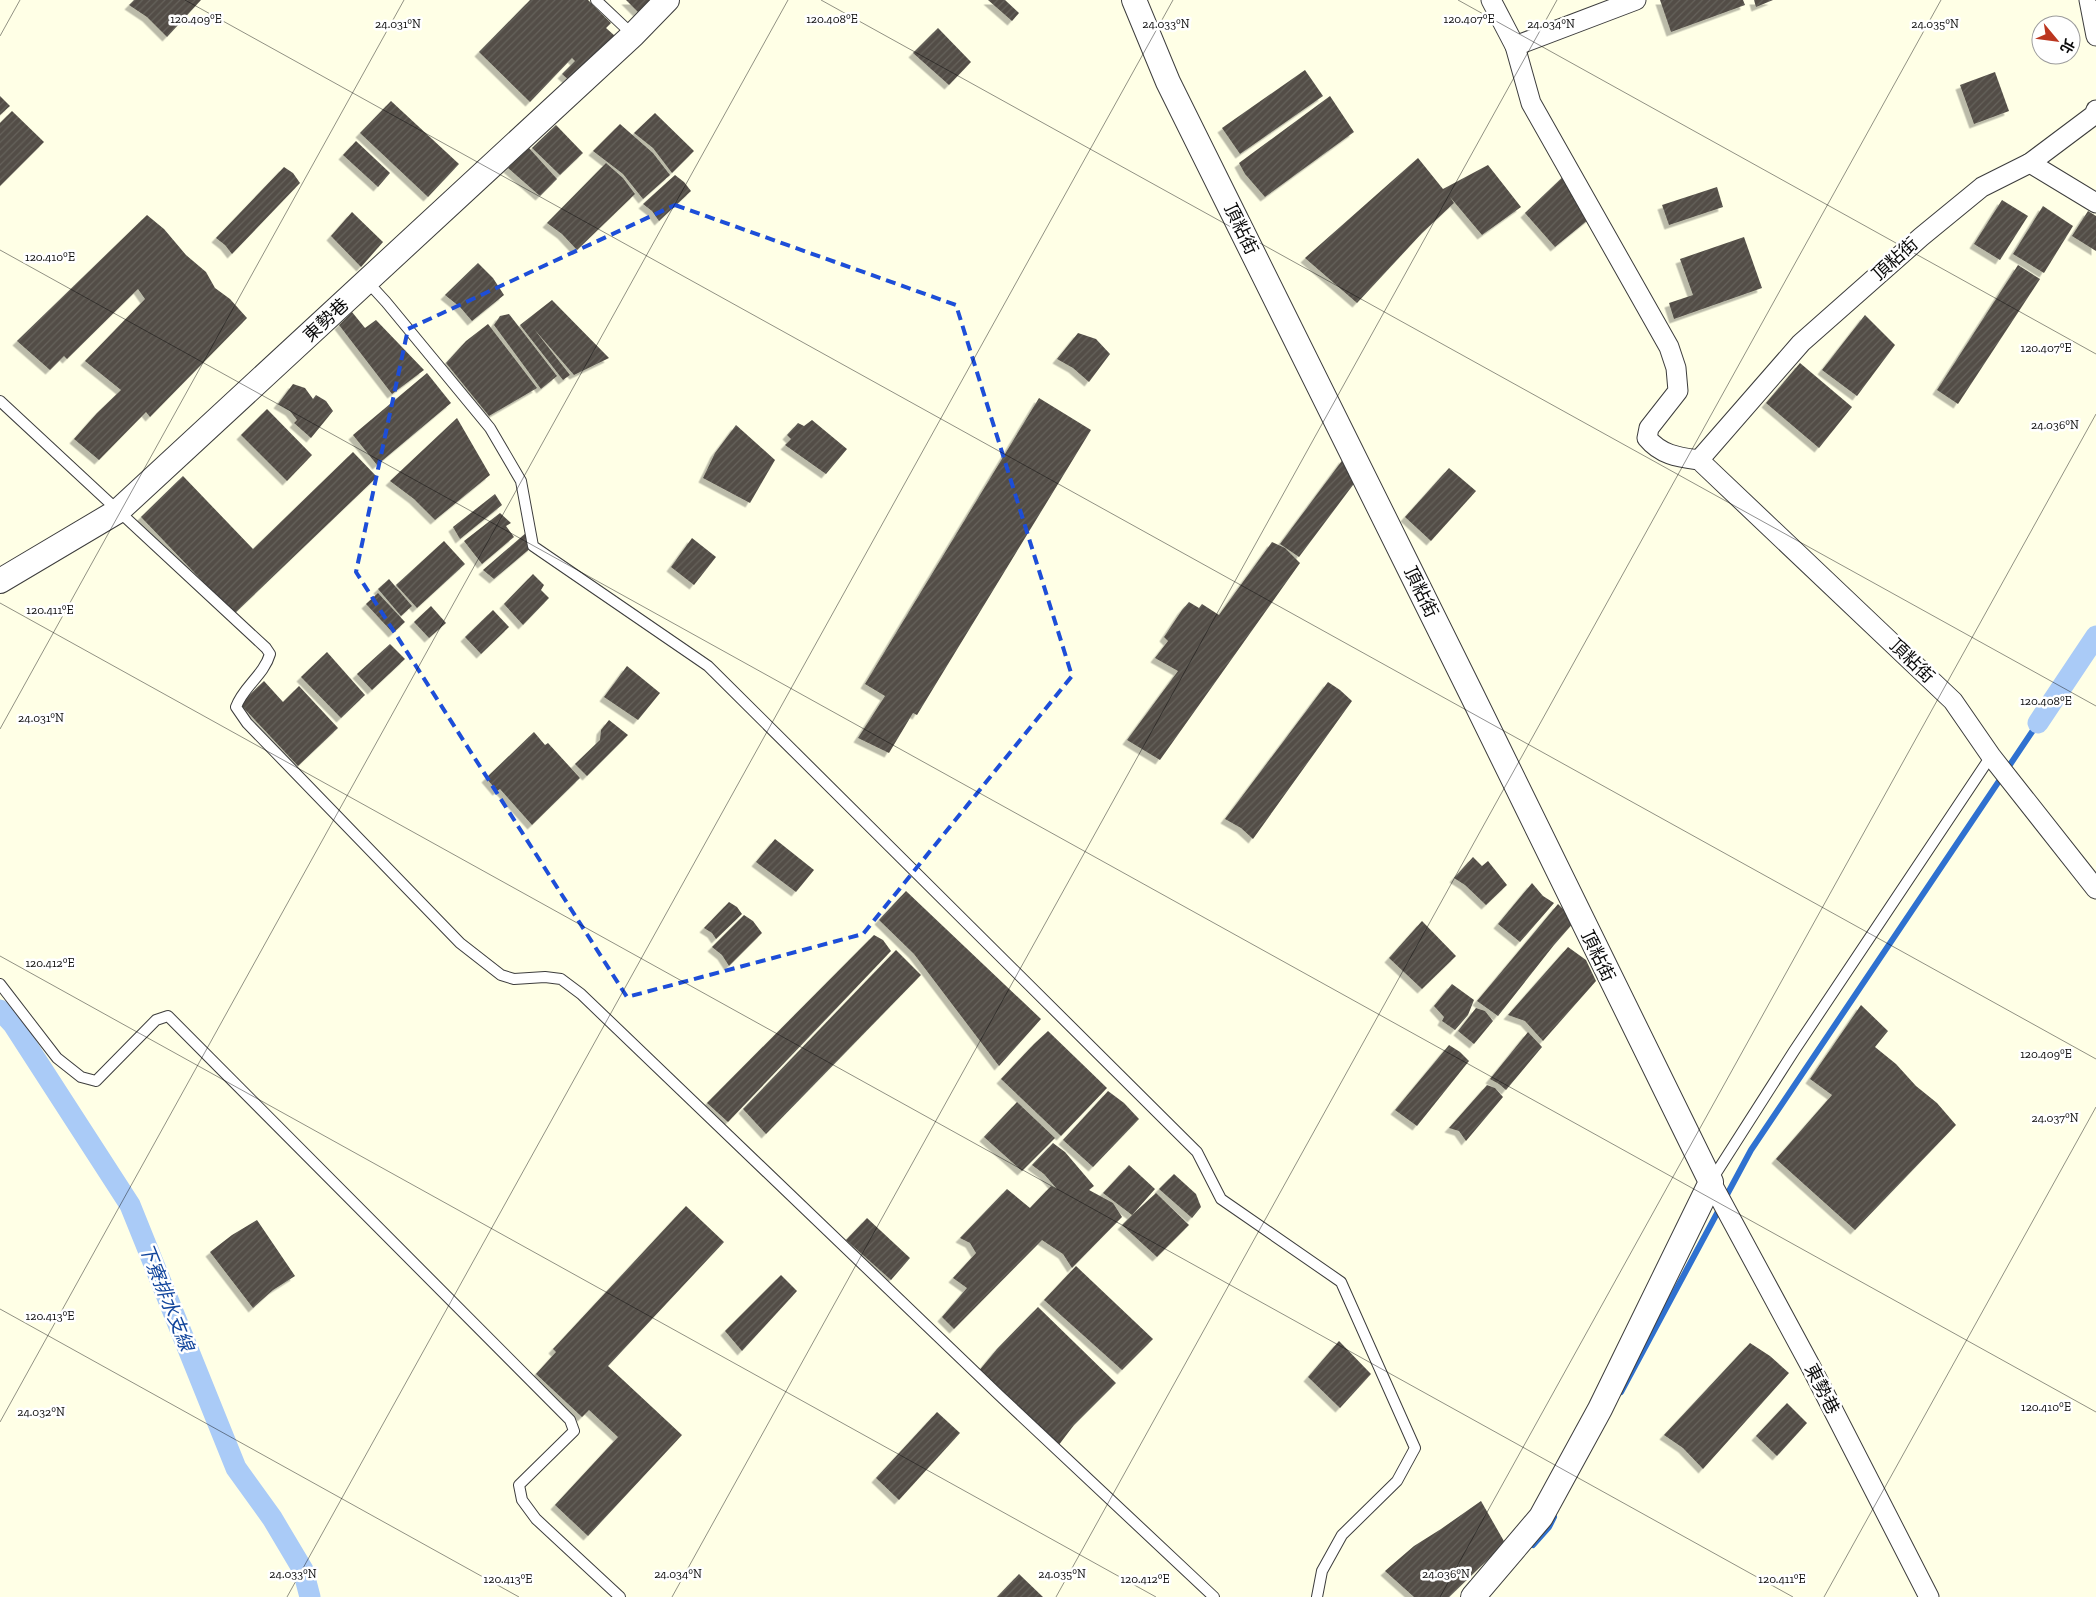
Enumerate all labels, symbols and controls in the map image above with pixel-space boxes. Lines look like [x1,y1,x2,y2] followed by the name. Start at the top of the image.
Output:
[170,12,222,26] text: 120.409°E
[806,12,858,26] text: 120.408°E
[1444,12,1494,26] text: 120.407°E
[2031,15,2081,65] north arrow
[375,17,421,31] text: 24.031°N
[1142,17,1190,31] text: 24.033°N
[1527,17,1575,31] text: 24.034°N
[1911,17,1959,31] text: 24.035°N
[2056,36,2078,56] text: 北
[1219,200,1263,258] street label: 頂粘街
[1868,233,1922,285] street label: 頂粘街
[25,250,75,264] text: 120.410°E
[299,294,353,346] street label: 東勢巷
[2021,341,2071,355] text: 120.407°E
[2031,418,2079,432] text: 24.036°N
[1399,563,1443,621] street label: 頂粘街
[26,603,74,617] text: 120.411°E
[1885,634,1939,688] street label: 頂粘街
[2020,694,2072,708] text: 120.408°E
[18,711,64,725] text: 24.031°N
[1576,927,1620,985] street label: 頂粘街
[25,956,75,970] text: 120.412°E
[2020,1047,2072,1061] text: 120.409°E
[2031,1111,2079,1125] text: 24.037°N
[135,1240,199,1356] water label: 下寮排水支線
[26,1309,74,1323] text: 120.413°E
[1800,1360,1844,1418] street label: 東勢巷
[2021,1400,2071,1414] text: 120.410°E
[17,1405,65,1419] text: 24.032°N
[269,1567,317,1581] text: 24.033°N
[654,1567,702,1581] text: 24.034°N
[1038,1567,1086,1581] text: 24.035°N
[1422,1567,1470,1581] text: 24.036°N
[484,1572,532,1586] text: 120.413°E
[1120,1572,1170,1586] text: 120.412°E
[1758,1572,1806,1586] text: 120.411°E

